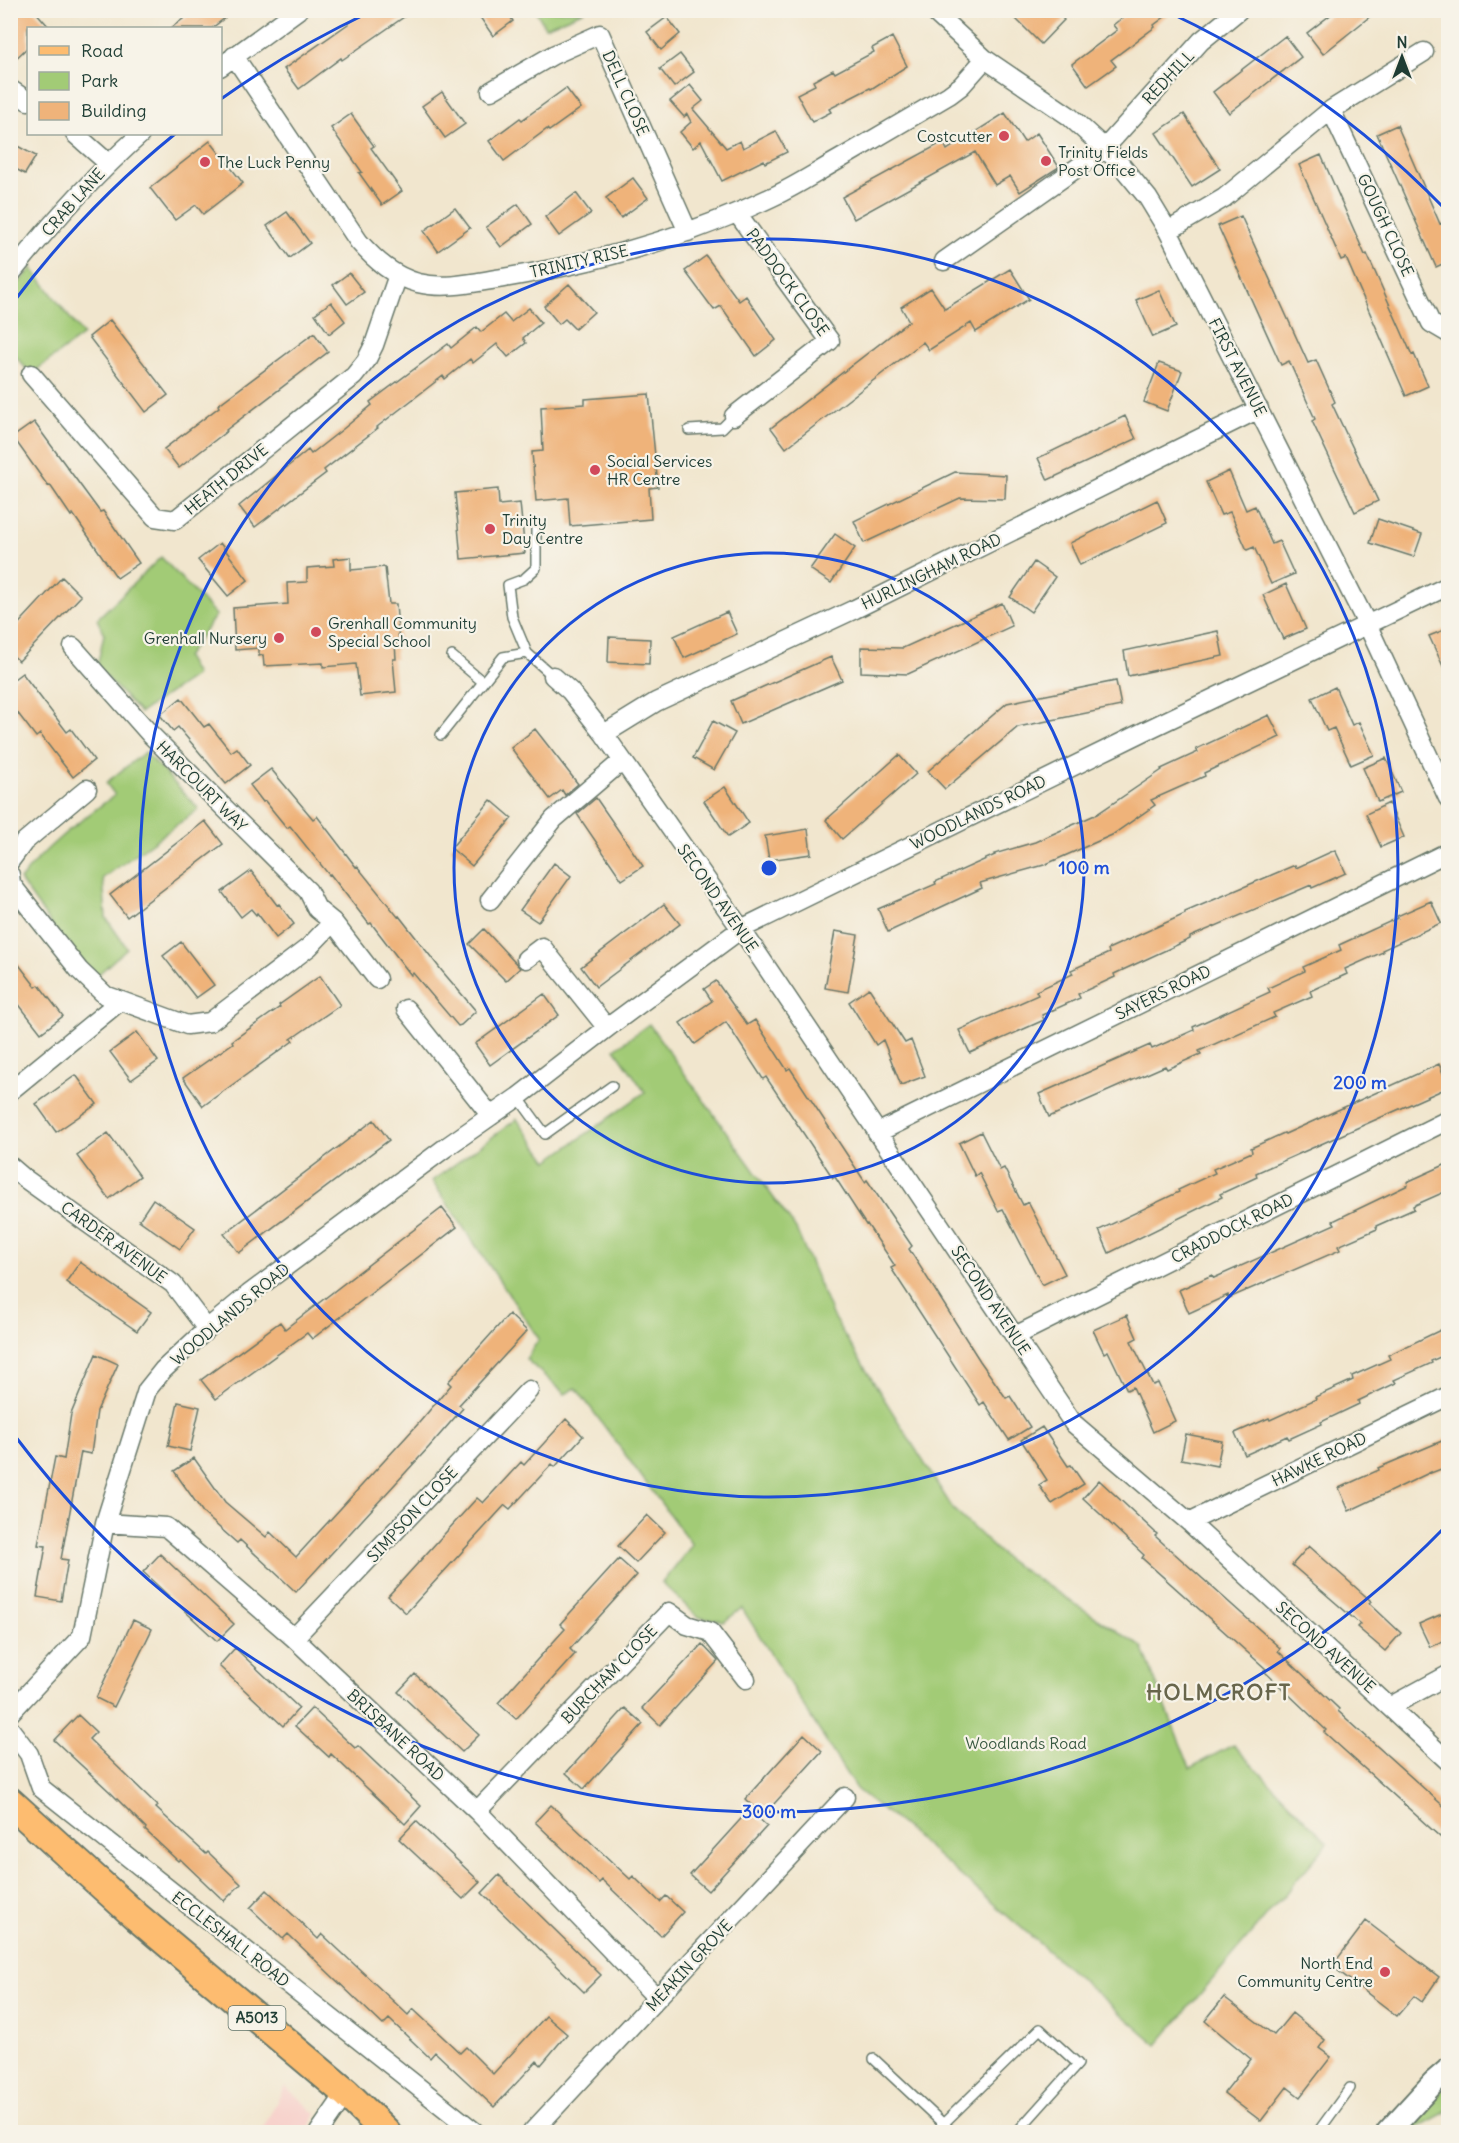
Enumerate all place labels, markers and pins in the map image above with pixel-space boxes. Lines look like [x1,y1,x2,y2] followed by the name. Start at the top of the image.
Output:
[917,126,992,146] place label: Costcutter
[997,129,1011,143] marker: Costcutter
[1058,142,1148,180] place label: Trinity Fields Post Office
[217,152,330,172] place label: The Luck Penny
[1039,154,1053,168] marker: Trinity Fields Post Office
[198,155,212,169] marker: The Luck Penny
[607,451,712,489] place label: Social Services HR Centre
[588,463,602,477] marker: Social Services HR Centre
[502,510,583,548] place label: Trinity Day Centre
[483,522,497,536] marker: Trinity Day Centre
[328,613,477,651] place label: Grenhall Community Special School
[309,625,323,639] marker: Grenhall Community Special School
[144,628,267,648] place label: Grenhall Nursery
[272,631,286,645] marker: Grenhall Nursery
[759,858,779,878] centre of rings
[1237,1953,1373,1991] place label: North End Community Centre
[1378,1965,1392,1979] marker: North End Community Centre

